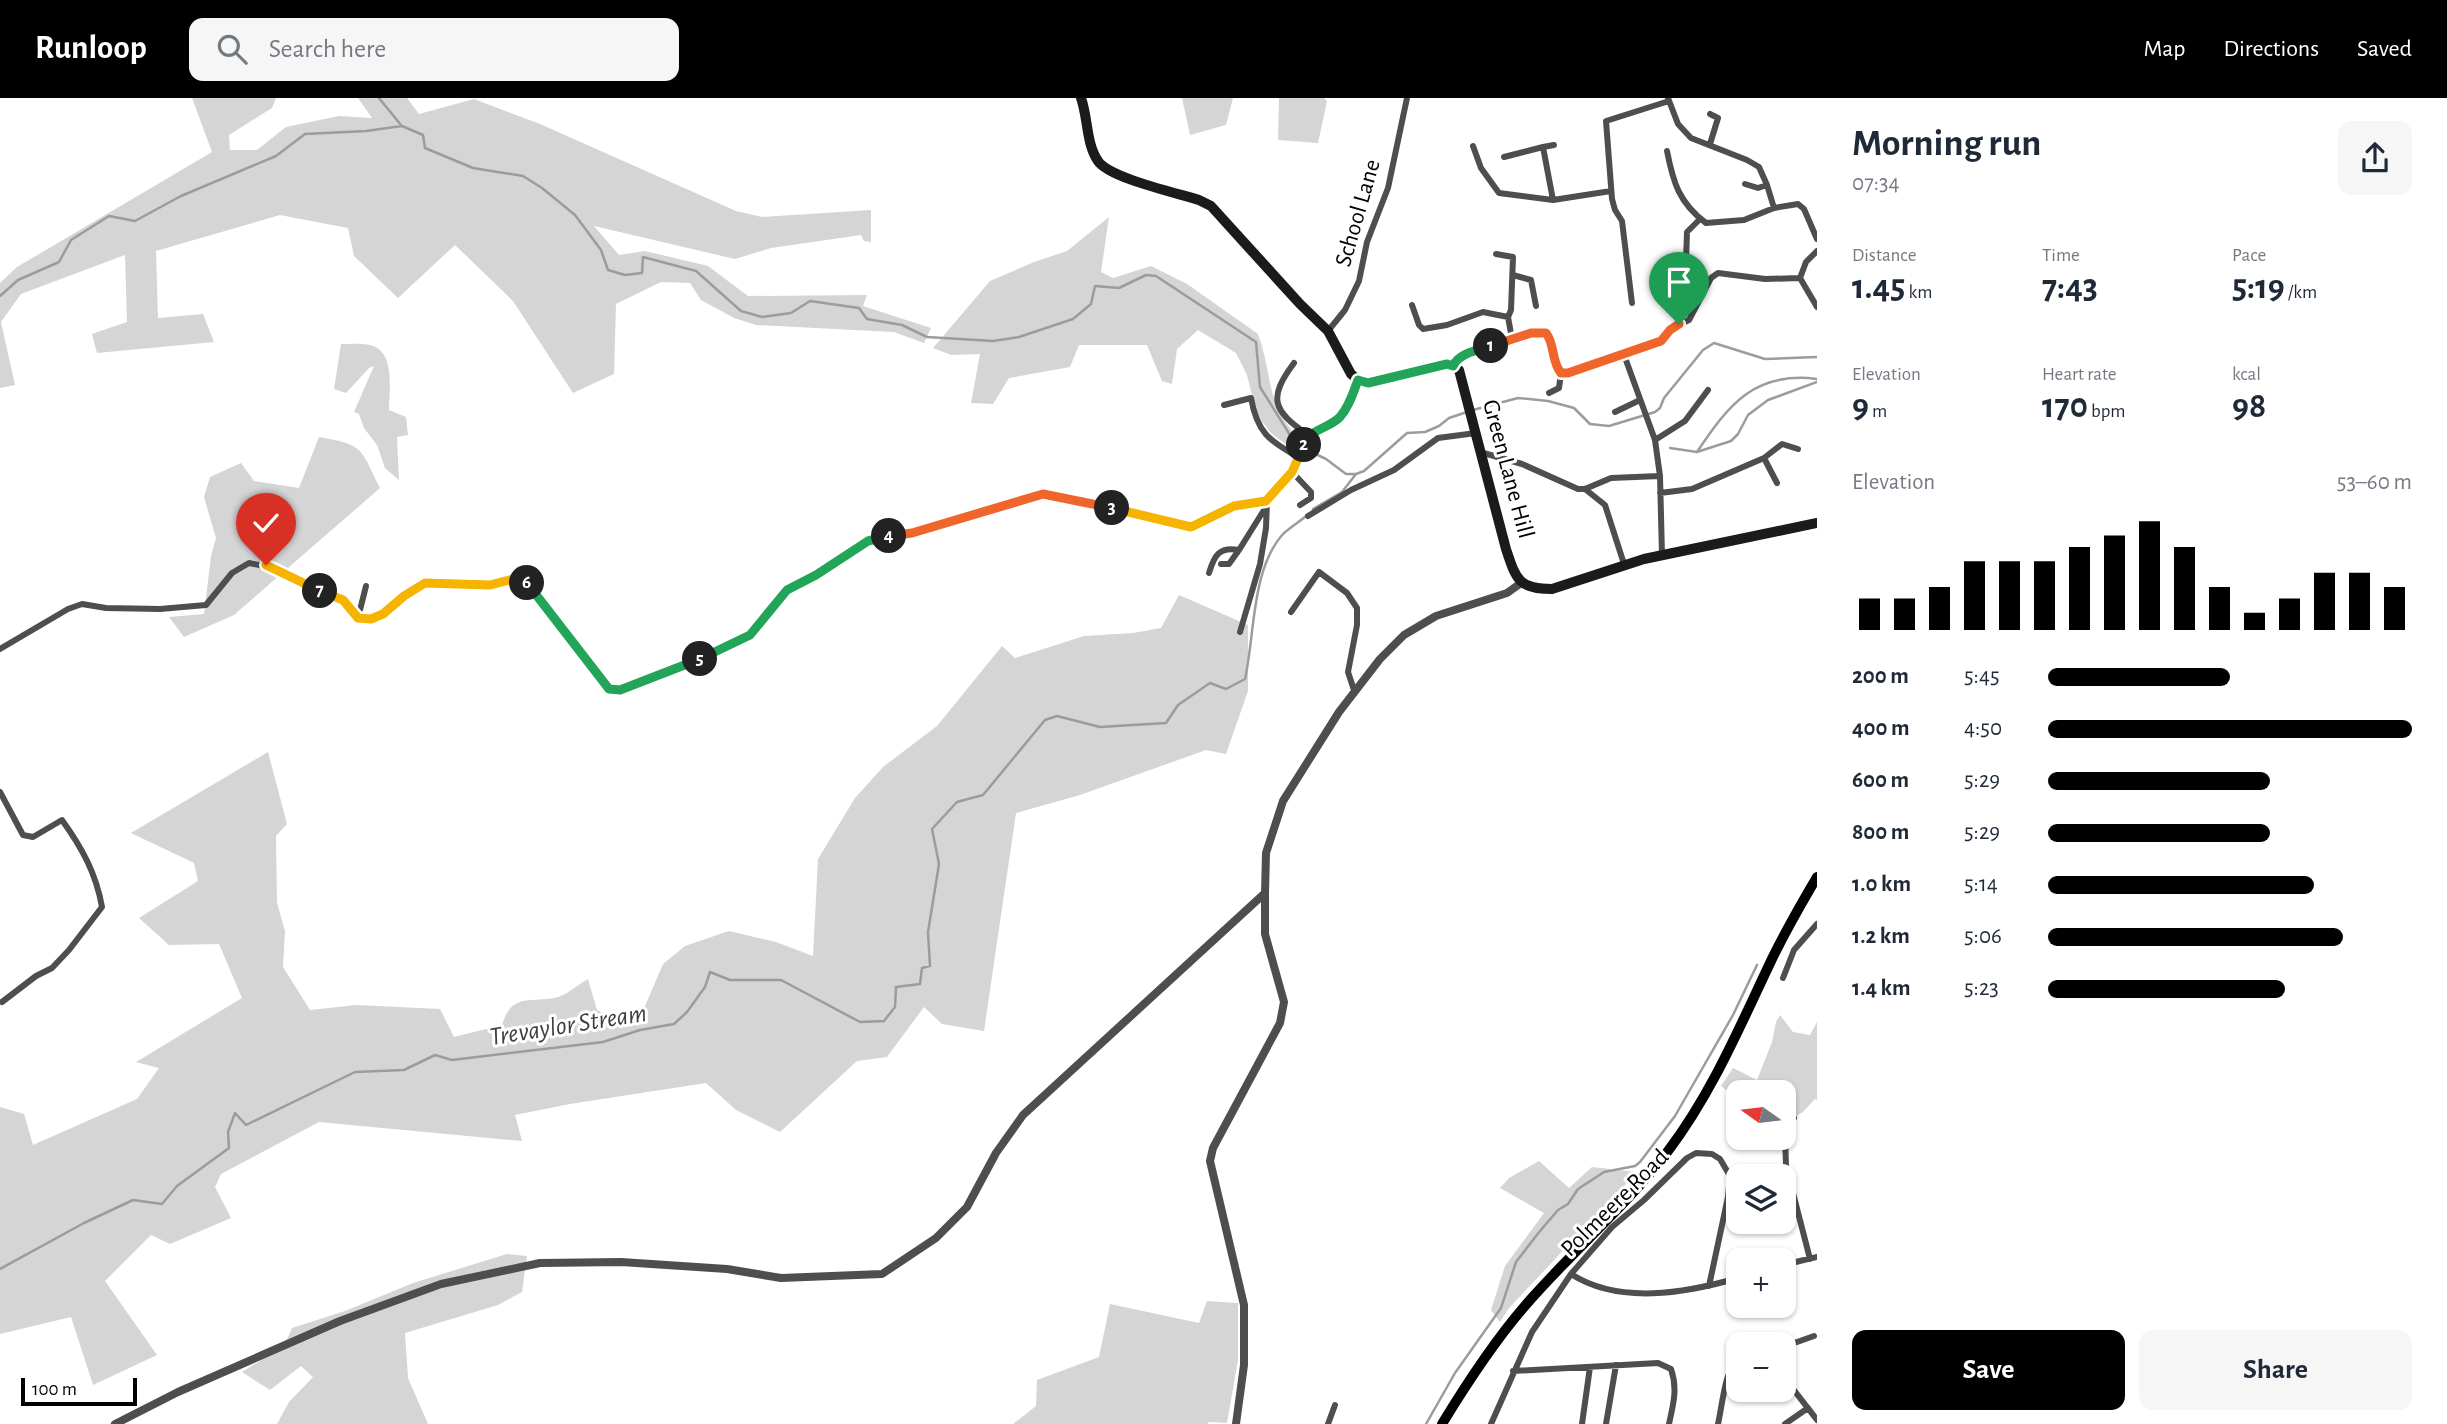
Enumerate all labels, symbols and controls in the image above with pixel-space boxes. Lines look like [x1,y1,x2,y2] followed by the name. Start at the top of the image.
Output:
[189,18,679,81] search box
[213,30,251,68] icon: search
[35,32,147,65] text: Runloop
[269,36,386,62] text: Search here
[2143,37,2185,61] text: Map
[2223,37,2319,61] text: Directions
[2357,37,2412,61] text: Saved
[2338,121,2412,195] button: share
[1852,125,2041,163] text: Morning run
[1331,157,1385,269] street label: School Lane
[1852,172,1900,195] text: 07:34
[1852,246,1916,265] text: Distance
[2042,246,2080,265] text: Time
[2232,246,2266,265] text: Pace
[1649,252,1709,324] pin
[1660,263,1698,301] icon: arrive
[1852,270,1905,305] text: 1.45
[2042,270,2098,305] text: 7:43
[2232,270,2285,305] text: 5:19
[1905,283,1932,302] text: km
[2285,283,2317,302] text: /km
[1474,328,1508,364] pin: 1
[1487,336,1494,355] text: 1
[1852,365,1921,384] text: Elevation
[2042,365,2117,384] text: Heart rate
[2232,365,2261,384] text: kcal
[1852,389,1869,424] text: 9
[2042,389,2088,424] text: 170
[2232,389,2266,424] text: 98
[1478,397,1538,541] street label: Green Lane Hill
[1869,402,1887,421] text: m
[2088,402,2126,421] text: bpm
[1286,428,1322,462] pin: 2
[1299,435,1308,454] text: 2
[1852,471,1935,494] text: Elevation
[2337,471,2412,494] text: 53–60 m
[1094,490,1130,526] pin: 3
[236,493,296,565] pin
[1107,498,1116,517] text: 3
[247,504,285,542] icon: check
[872,518,906,554] pin: 4
[884,526,893,545] text: 4
[510,566,544,601] pin: 6
[522,573,531,592] text: 6
[302,574,338,608] pin: 7
[315,581,324,600] text: 7
[682,642,718,676] pin: 5
[695,649,704,668] text: 5
[1852,665,1909,688] text: 200 m
[1964,665,2000,688] text: 5:45
[1852,717,1910,740] text: 400 m
[1964,717,2002,740] text: 4:50
[1852,769,1909,792] text: 600 m
[1964,769,2000,792] text: 5:29
[1852,821,1909,844] text: 800 m
[1964,821,2000,844] text: 5:29
[1852,873,1911,896] text: 1.0 km
[1964,873,1998,896] text: 5:14
[1852,925,1910,948] text: 1.2 km
[1964,925,2002,948] text: 5:06
[1852,977,1911,1000] text: 1.4 km
[1964,977,1999,1000] text: 5:23
[488,1000,648,1050] water label: Trevaylor Stream
[1726,1080,1796,1150] north arrow
[1726,1080,1796,1402] map controls
[1557,1145,1673,1261] street label: Polmeere Road
[1726,1164,1796,1234] button: layers
[1726,1248,1796,1318] button: +
[1852,1330,2125,1410] button: Save
[2139,1330,2412,1410] button: Share
[1726,1332,1796,1402] button: −
[21,1375,136,1407] scale bar
[32,1380,77,1399] text: 100 m

